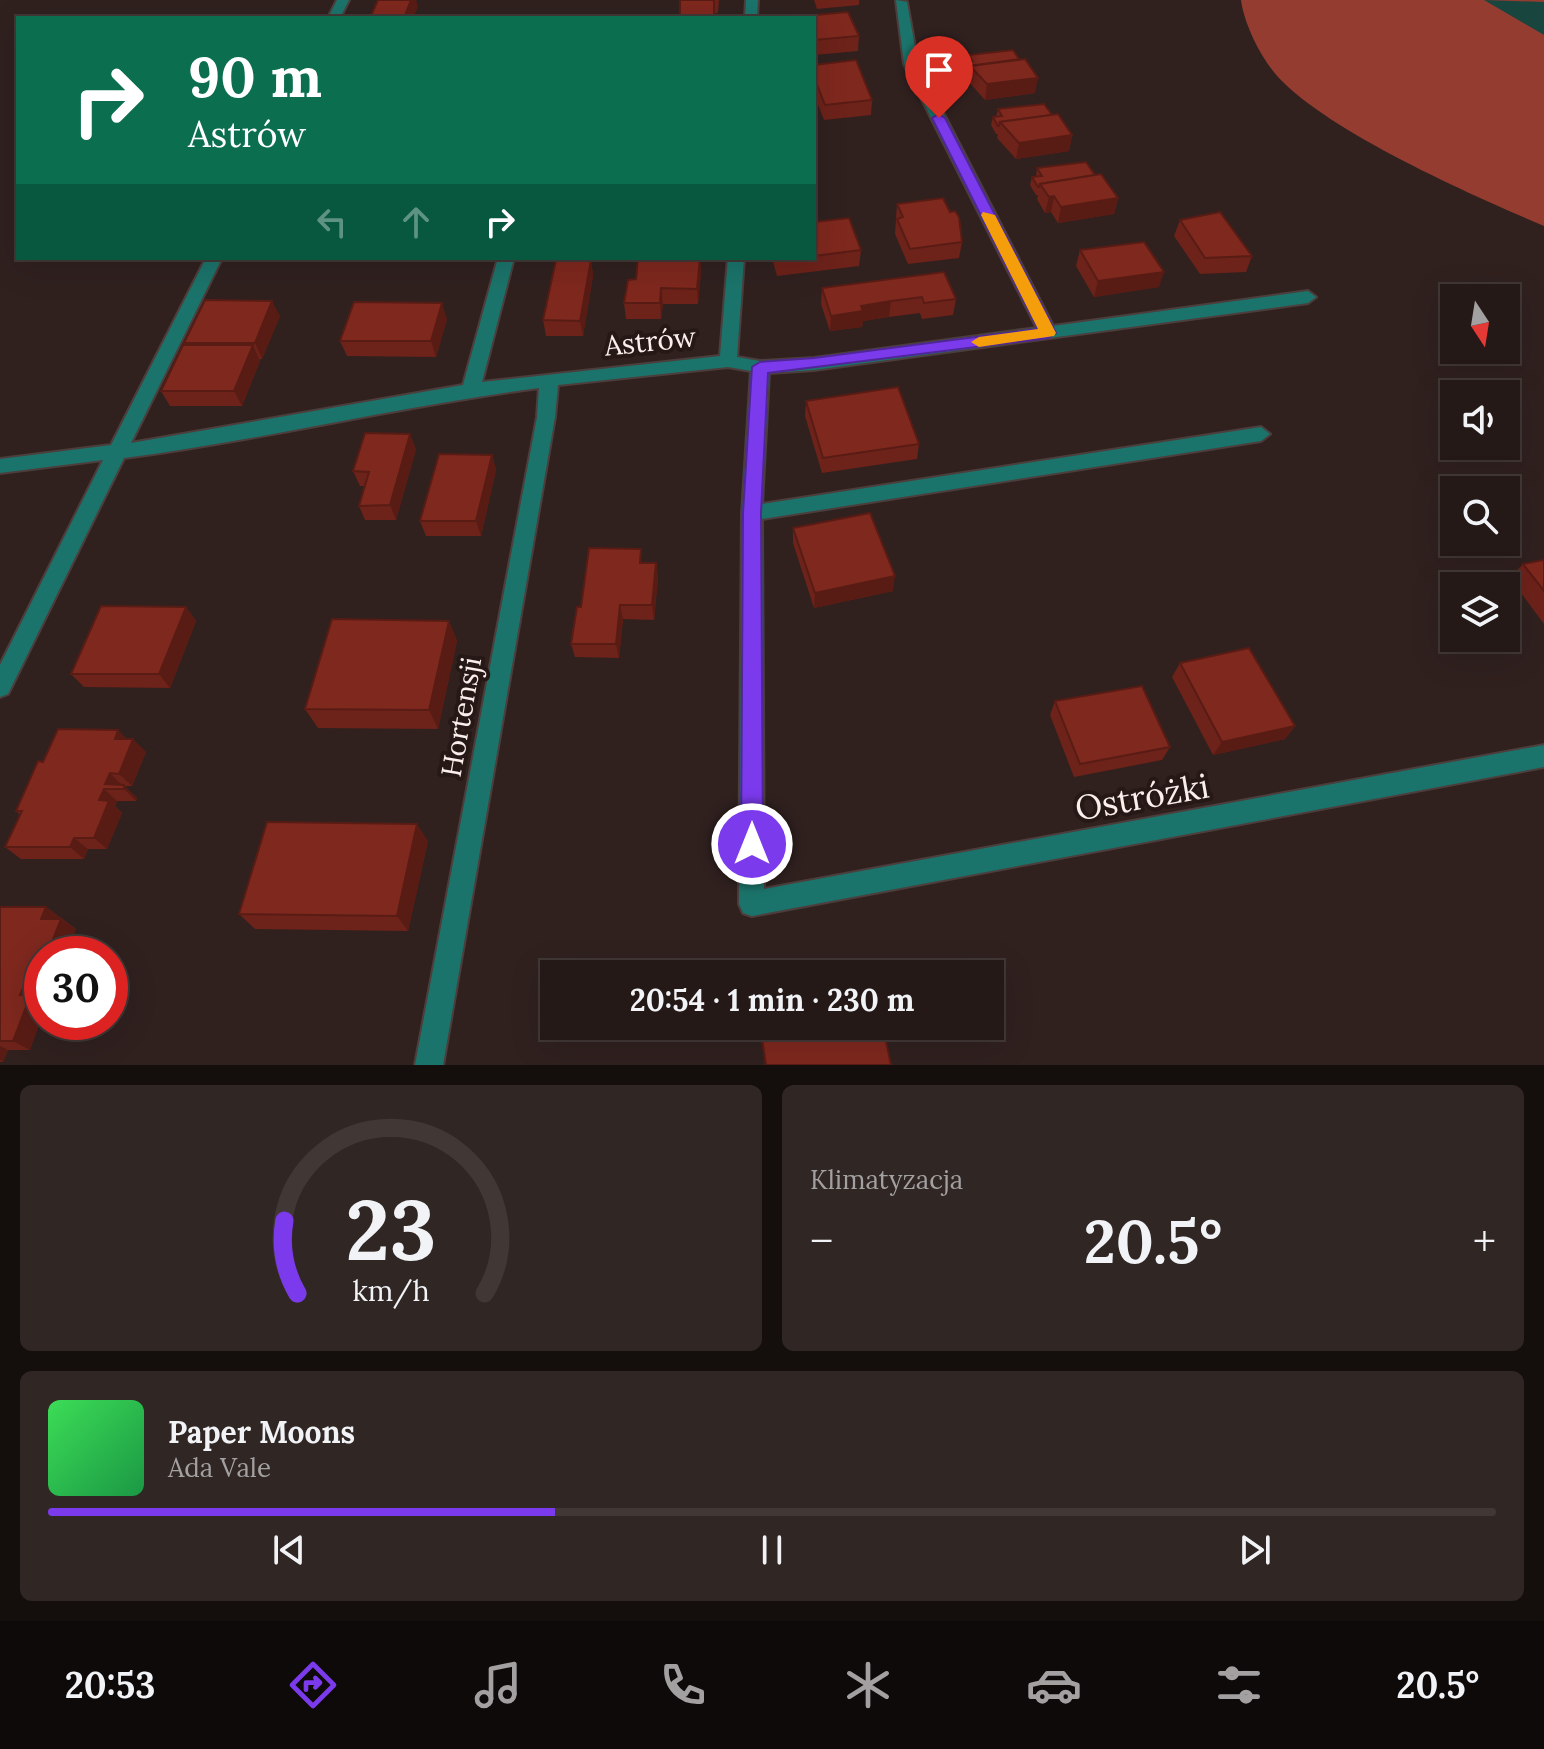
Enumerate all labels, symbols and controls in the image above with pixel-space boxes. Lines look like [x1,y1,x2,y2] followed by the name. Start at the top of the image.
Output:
[905,36,973,118] pin
[188,41,322,112] text: 90 m
[56,48,160,152] icon: right
[917,48,961,92] icon: arrive
[188,111,306,157] text: Astrów
[310,200,354,244] icon: left
[394,200,438,244] icon: ahead
[478,200,522,244] icon: right
[1440,284,1520,364] north arrow
[1440,284,1520,652] map controls
[601,318,698,364] street label: Astrów
[1440,380,1520,460] button: sound
[1440,476,1520,556] button: search
[1440,572,1520,652] button: layers
[433,654,489,780] street label: Hortensji
[1071,764,1212,829] street label: Ostróżki
[710,802,794,886] position arrow
[24,936,128,1040] speed limit sign: 30
[630,981,914,1019] text: 20:54 · 1 min · 230 m
[810,1163,963,1196] text: Klimatyzacja
[346,1176,436,1283] text: 23
[1084,1203,1222,1279] text: 20.5°
[810,1213,833,1269] text: −
[1473,1213,1496,1269] text: +
[352,1272,430,1309] text: km/h
[168,1413,355,1451] text: Paper Moons
[168,1451,271,1484] text: Ada Vale
[267,1528,311,1572] icon: previous
[750,1528,794,1572] icon: pause
[1233,1528,1277,1572] icon: next
[285,1657,341,1713] icon: directions
[470,1657,526,1713] icon: music
[655,1657,711,1713] icon: phone
[840,1657,896,1713] icon: climate
[1026,1657,1082,1713] icon: car
[1211,1657,1267,1713] icon: filters
[65,1662,155,1708] text: 20:53
[1396,1662,1479,1708] text: 20.5°

